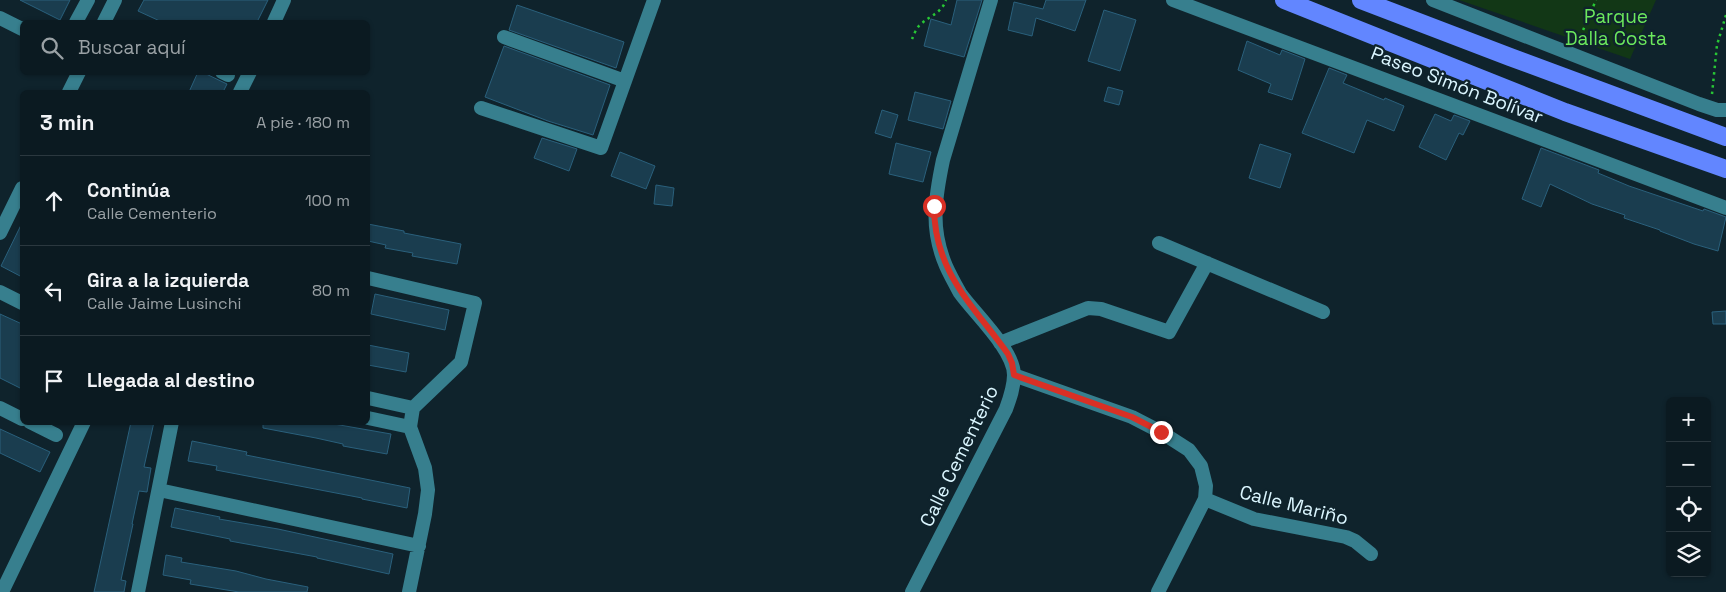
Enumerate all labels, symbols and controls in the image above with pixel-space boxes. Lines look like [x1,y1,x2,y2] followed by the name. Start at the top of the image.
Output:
[1565,4,1667,51] park label: Parque Dalla Costa
[20,20,370,75] search box
[38,34,66,62] icon: search
[78,35,186,60] text: Buscar aquí
[1367,41,1547,129] street label: Paseo Simón Bolívar
[40,109,95,136] text: 3 min
[256,112,350,133] text: A pie · 180 m
[87,178,170,203] text: Continúa
[40,187,68,215] icon: ahead
[305,190,350,211] text: 100 m
[923,195,946,218] route start
[87,203,217,224] text: Calle Cementerio
[87,268,249,293] text: Gira a la izquierda
[40,277,68,305] icon: left
[312,280,350,301] text: 80 m
[87,293,241,314] text: Calle Jaime Lusinchi
[40,367,68,395] icon: arrive
[87,368,255,393] text: Llegada al destino
[914,381,1004,531] street label: Calle Cementerio
[1666,397,1711,577] map controls
[1666,397,1711,442] button: +
[1150,421,1173,444] route end
[1666,442,1711,487] button: −
[1237,479,1351,531] street label: Calle Mariño
[1666,487,1711,532] button: locate
[1666,532,1711,577] button: layers

